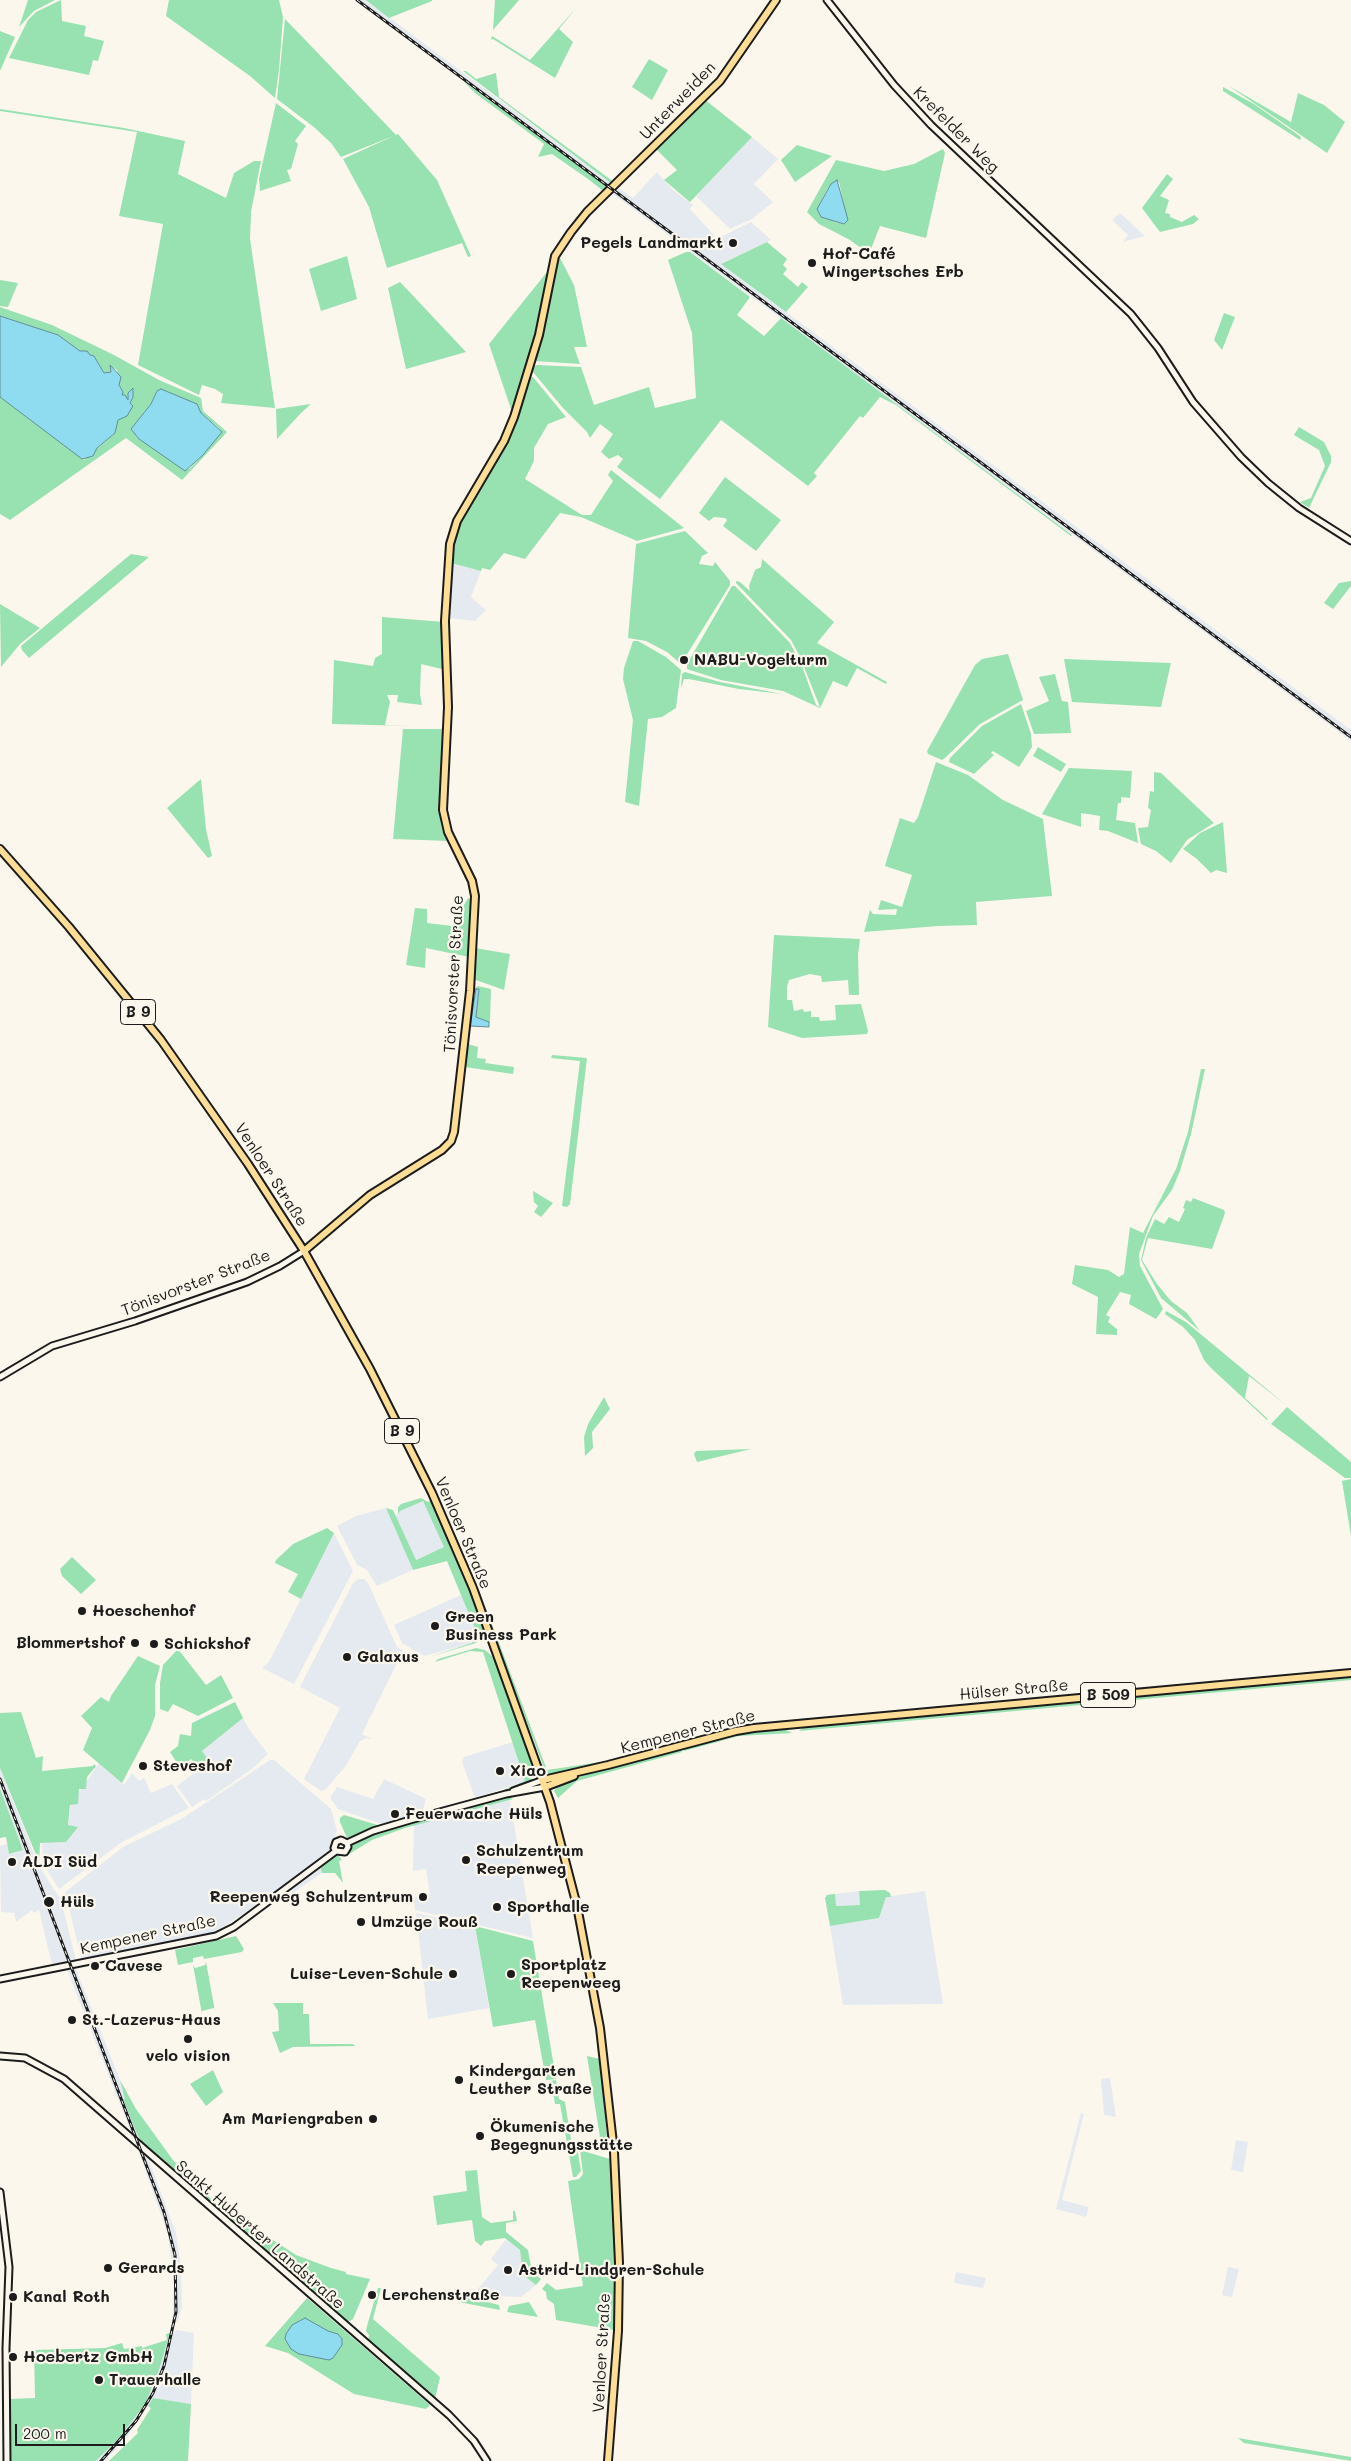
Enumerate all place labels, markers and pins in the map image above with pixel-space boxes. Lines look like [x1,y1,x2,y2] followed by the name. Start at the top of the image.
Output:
[580,233,723,253] place label: Pegels Landmarkt
[727,237,739,249] marker: Pegels Landmarkt
[822,244,964,282] place label: Hof-Café Wingertsches Erb
[806,257,818,269] marker: Hof-Café Wingertsches Erb
[694,650,827,670] place label: NABU-Vogelturm
[678,654,690,666] marker: NABU-Vogelturm
[92,1601,196,1621] place label: Hoeschenhof
[76,1605,88,1617] marker: Hoeschenhof
[445,1607,557,1645] place label: Green Business Park
[429,1620,441,1632] marker: Green Business Park
[16,1633,125,1653] place label: Blommertshof
[164,1634,250,1654] place label: Schickshof
[129,1637,141,1649] marker: Blommertshof
[148,1638,160,1650] marker: Schickshof
[357,1647,419,1667] place label: Galaxus
[341,1651,353,1663] marker: Galaxus
[153,1756,232,1776] place label: Steveshof
[137,1760,149,1772] marker: Steveshof
[510,1761,546,1781] place label: Xiao
[494,1765,506,1777] marker: Xiao
[405,1804,543,1824] place label: Feuerwache Hüls
[389,1808,401,1820] marker: Feuerwache Hüls
[476,1841,583,1879] place label: Schulzentrum Reepenweg
[22,1852,97,1872] place label: ALDI Süd
[460,1854,472,1866] marker: Schulzentrum Reepenweg
[6,1856,18,1868] marker: ALDI Süd
[209,1887,413,1907] place label: Reepenweg Schulzentrum
[417,1891,429,1903] marker: Reepenweg Schulzentrum
[60,1892,94,1912] place label: Hüls
[42,1895,56,1909] marker: Hüls
[507,1897,590,1917] place label: Sporthalle
[491,1901,503,1913] marker: Sporthalle
[371,1912,478,1932] place label: Umzüge Rouß
[355,1916,367,1928] marker: Umzüge Rouß
[521,1955,621,1993] place label: Sportplatz Reepenweeg
[105,1956,163,1976] place label: Cavese
[89,1960,101,1972] marker: Cavese
[290,1964,443,1984] place label: Luise-Leven-Schule
[447,1968,459,1980] marker: Luise-Leven-Schule
[505,1968,517,1980] marker: Sportplatz Reepenweeg
[82,2010,221,2030] place label: St.-Lazerus-Haus
[66,2014,78,2026] marker: St.-Lazerus-Haus
[182,2033,194,2045] marker: velo vision
[146,2046,230,2066] place label: velo vision
[469,2061,592,2099] place label: Kindergarten Leuther Straße
[453,2074,465,2086] marker: Kindergarten Leuther Straße
[222,2109,363,2129] place label: Am Mariengraben
[367,2113,379,2125] marker: Am Mariengraben
[490,2117,633,2155] place label: Ökumenische Begegnungsstätte
[474,2130,486,2142] marker: Ökumenische Begegnungsstätte
[118,2258,185,2278] place label: Gerards
[518,2260,704,2280] place label: Astrid-Lindgren-Schule
[102,2262,114,2274] marker: Gerards
[502,2264,514,2276] marker: Astrid-Lindgren-Schule
[382,2285,500,2305] place label: Lerchenstraße
[23,2287,110,2307] place label: Kanal Roth
[366,2289,378,2301] marker: Lerchenstraße
[7,2291,19,2303] marker: Kanal Roth
[23,2347,153,2367] place label: Hoebertz GmbH
[7,2351,19,2363] marker: Hoebertz GmbH
[109,2370,201,2390] place label: Trauerhalle
[93,2374,105,2386] marker: Trauerhalle

